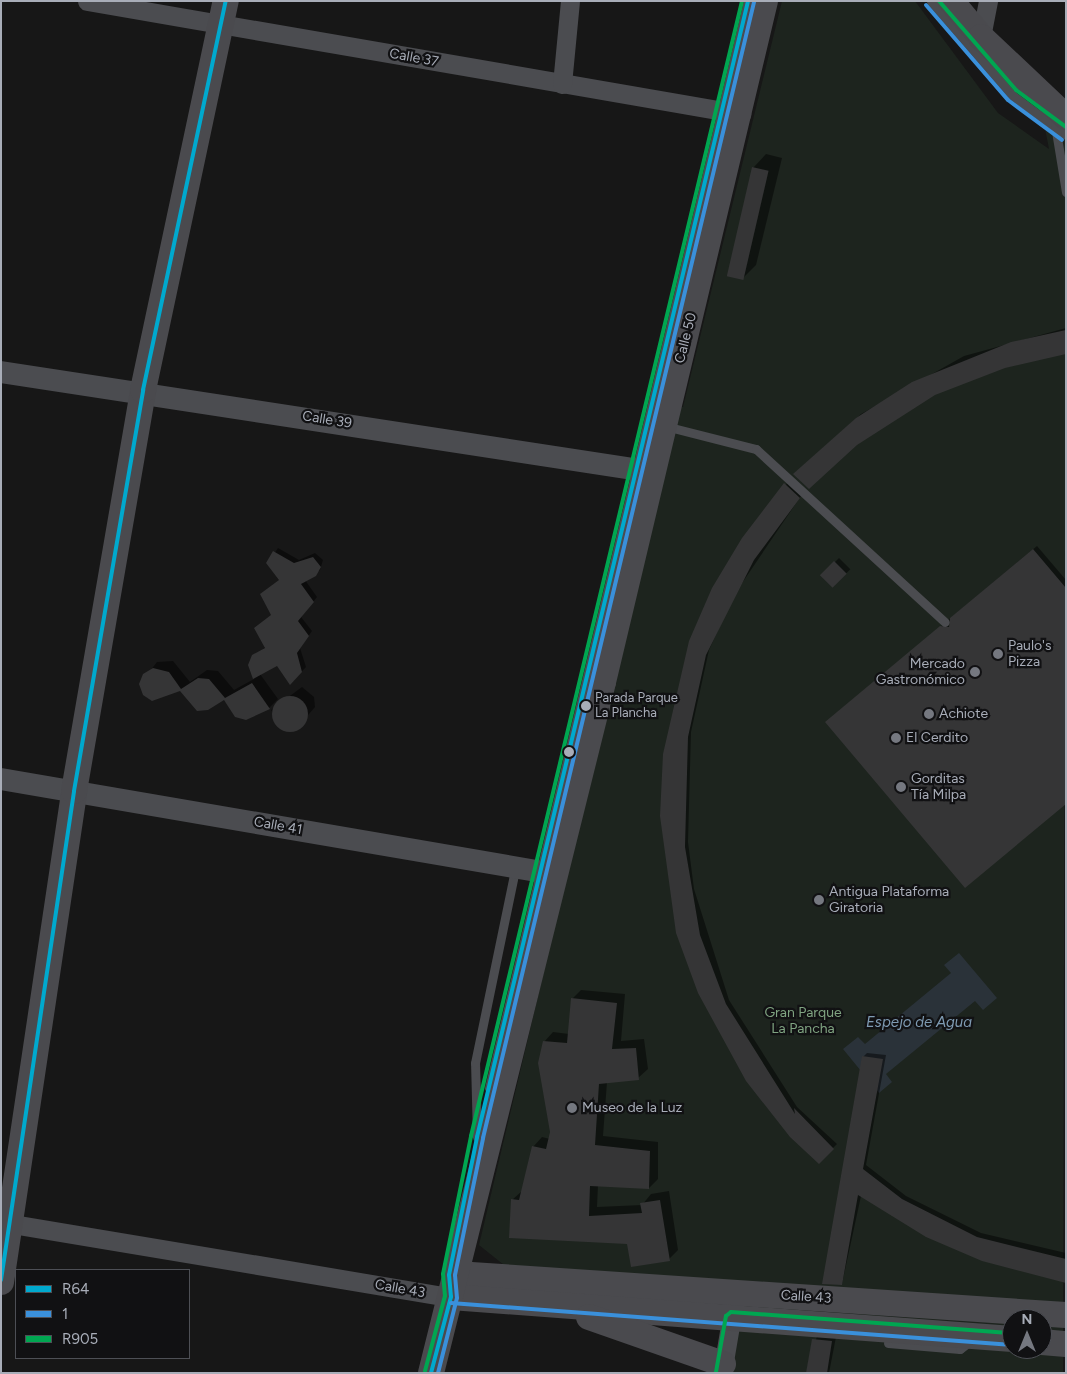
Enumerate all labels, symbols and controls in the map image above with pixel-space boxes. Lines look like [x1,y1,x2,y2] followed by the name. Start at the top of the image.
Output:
[388,45,440,71] street label: Calle 37
[672,311,700,365] street label: Calle 50
[301,408,353,432] street label: Calle 39
[1008,638,1051,670] place label: Paulo's Pizza
[992,648,1004,660] marker: Paulo's Pizza
[876,656,965,689] place label: Mercado Gastronómico
[969,666,981,678] marker: Mercado Gastronómico
[595,691,678,722] place label: Parada Parque La Plancha
[581,701,591,711] marker: Parada Parque La Plancha
[939,706,988,722] place label: Achiote
[923,708,935,720] marker: Achiote
[906,730,968,746] place label: El Cerdito
[890,732,902,744] marker: El Cerdito
[564,747,574,757] unlabelled marker
[911,771,966,804] place label: Gorditas Tía Milpa
[895,781,907,793] marker: Gorditas Tía Milpa
[252,813,304,839] street label: Calle 41
[829,884,949,916] place label: Antigua Plataforma Giratoria
[813,894,825,906] marker: Antigua Plataforma Giratoria
[764,1005,842,1038] park label: Gran Parque La Pancha
[866,1014,972,1032] water label: Espejo de Agua
[582,1100,682,1116] place label: Museo de la Luz
[566,1102,578,1114] marker: Museo de la Luz
[15,1269,190,1359] legend
[374,1276,426,1302] street label: Calle 43
[62,1280,89,1298] text: R64
[780,1287,832,1307] street label: Calle 43
[62,1305,68,1323] text: 1
[1002,1309,1052,1359] north arrow
[1022,1311,1032,1328] text: N
[62,1330,98,1348] text: R905

